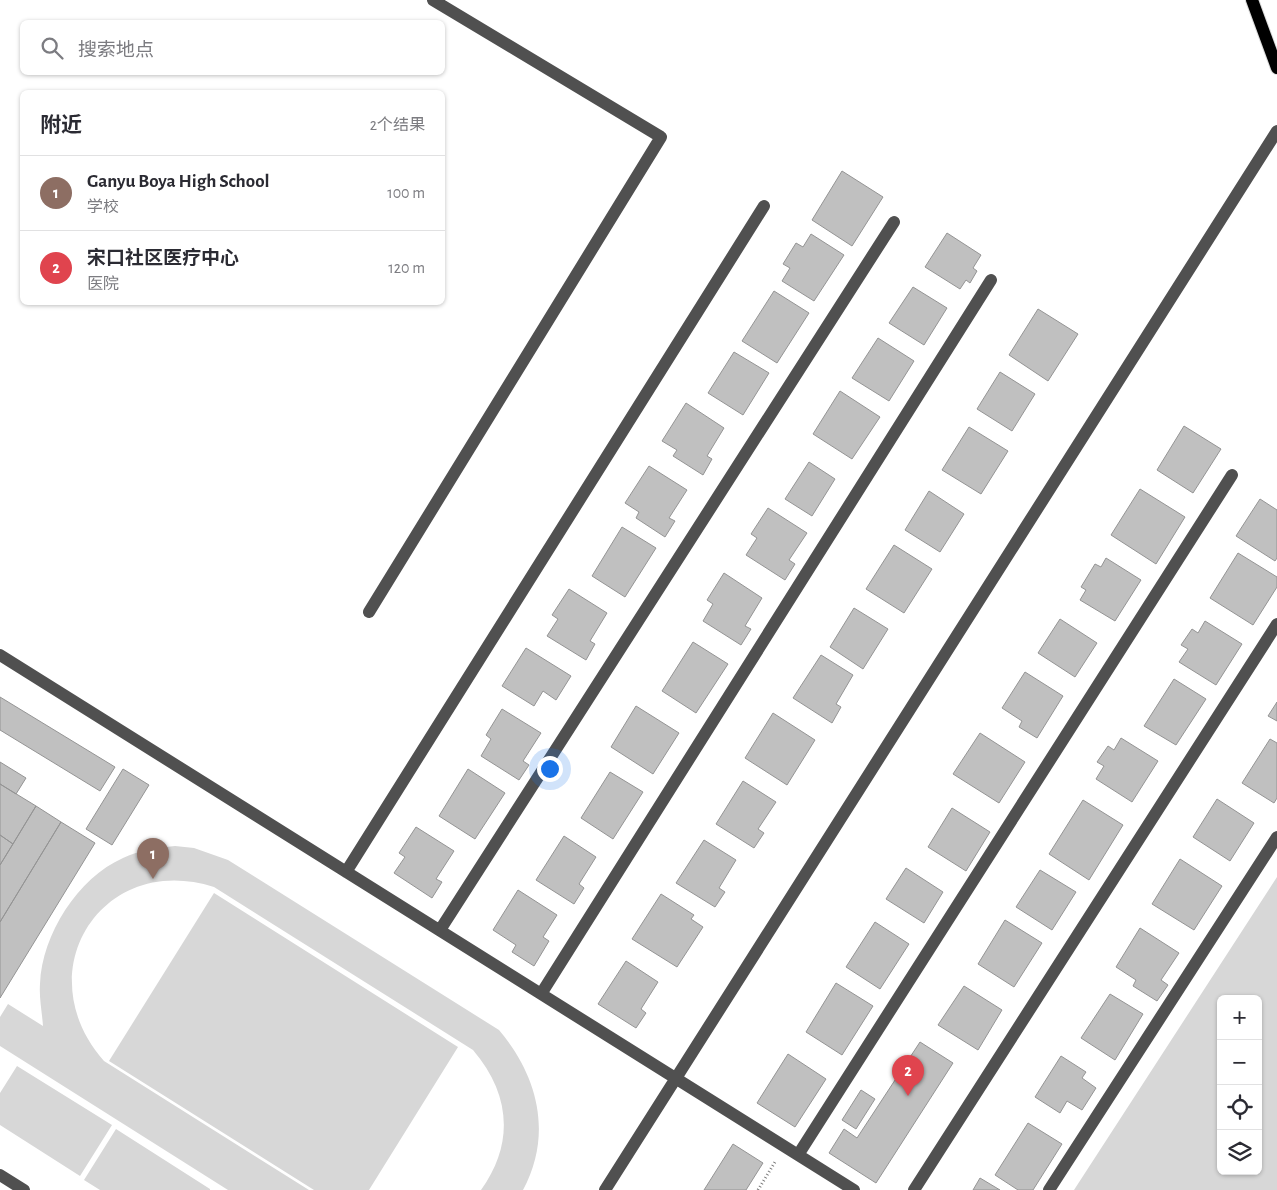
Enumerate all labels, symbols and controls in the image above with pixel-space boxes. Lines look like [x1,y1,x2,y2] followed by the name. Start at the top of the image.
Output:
[20,20,445,75] search box
[38,34,66,62] icon: search
[78,41,154,60] text: 搜索地点
[40,115,82,136] text: 附近
[370,117,425,133] text: 2个结果
[87,172,270,191] text: Ganyu Boya High School
[53,185,59,201] text: 1
[387,185,425,201] text: 100 m
[87,199,119,215] text: 学校
[87,249,239,268] text: 宋口社区医疗中心
[52,260,60,276] text: 2
[388,260,425,276] text: 120 m
[87,276,119,292] text: 医院
[537,756,563,782] your location
[137,838,169,879] pin: 1
[1217,995,1262,1175] map controls
[1217,995,1262,1040] button: +
[1217,1040,1262,1085] button: −
[892,1055,924,1096] pin: 2
[1217,1085,1262,1130] button: locate
[1217,1130,1262,1175] button: layers

